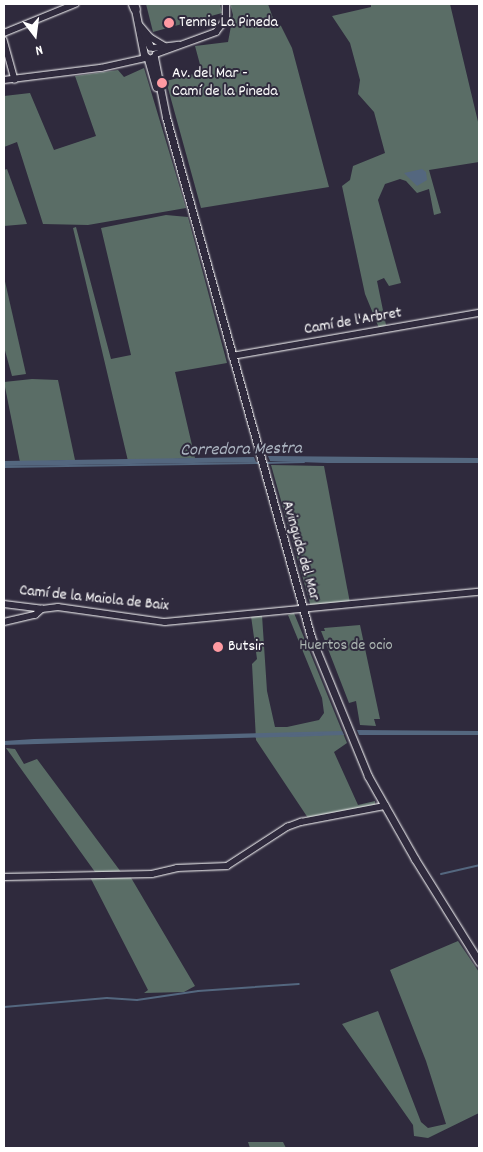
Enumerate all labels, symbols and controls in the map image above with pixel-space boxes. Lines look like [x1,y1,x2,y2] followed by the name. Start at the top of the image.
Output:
[10,10,60,60] north arrow
[179,13,278,33] place label: Tennis La Pineda
[163,17,175,29] marker: Tennis La Pineda
[33,39,45,60] text: N
[172,64,278,102] place label: Av. del Mar - Camí de la Pineda
[156,77,168,89] marker: Av. del Mar - Camí de la Pineda
[303,304,403,340] street label: Camí de l'Arbret
[180,439,302,463] water label: Corredora Mestra
[277,499,323,603] street label: Avinguda del Mar
[18,582,170,616] street label: Camí de la Maiola de Baix
[299,636,393,656] park label: Huertos de ocio
[228,637,264,657] place label: Butsir
[212,641,224,653] marker: Butsir

